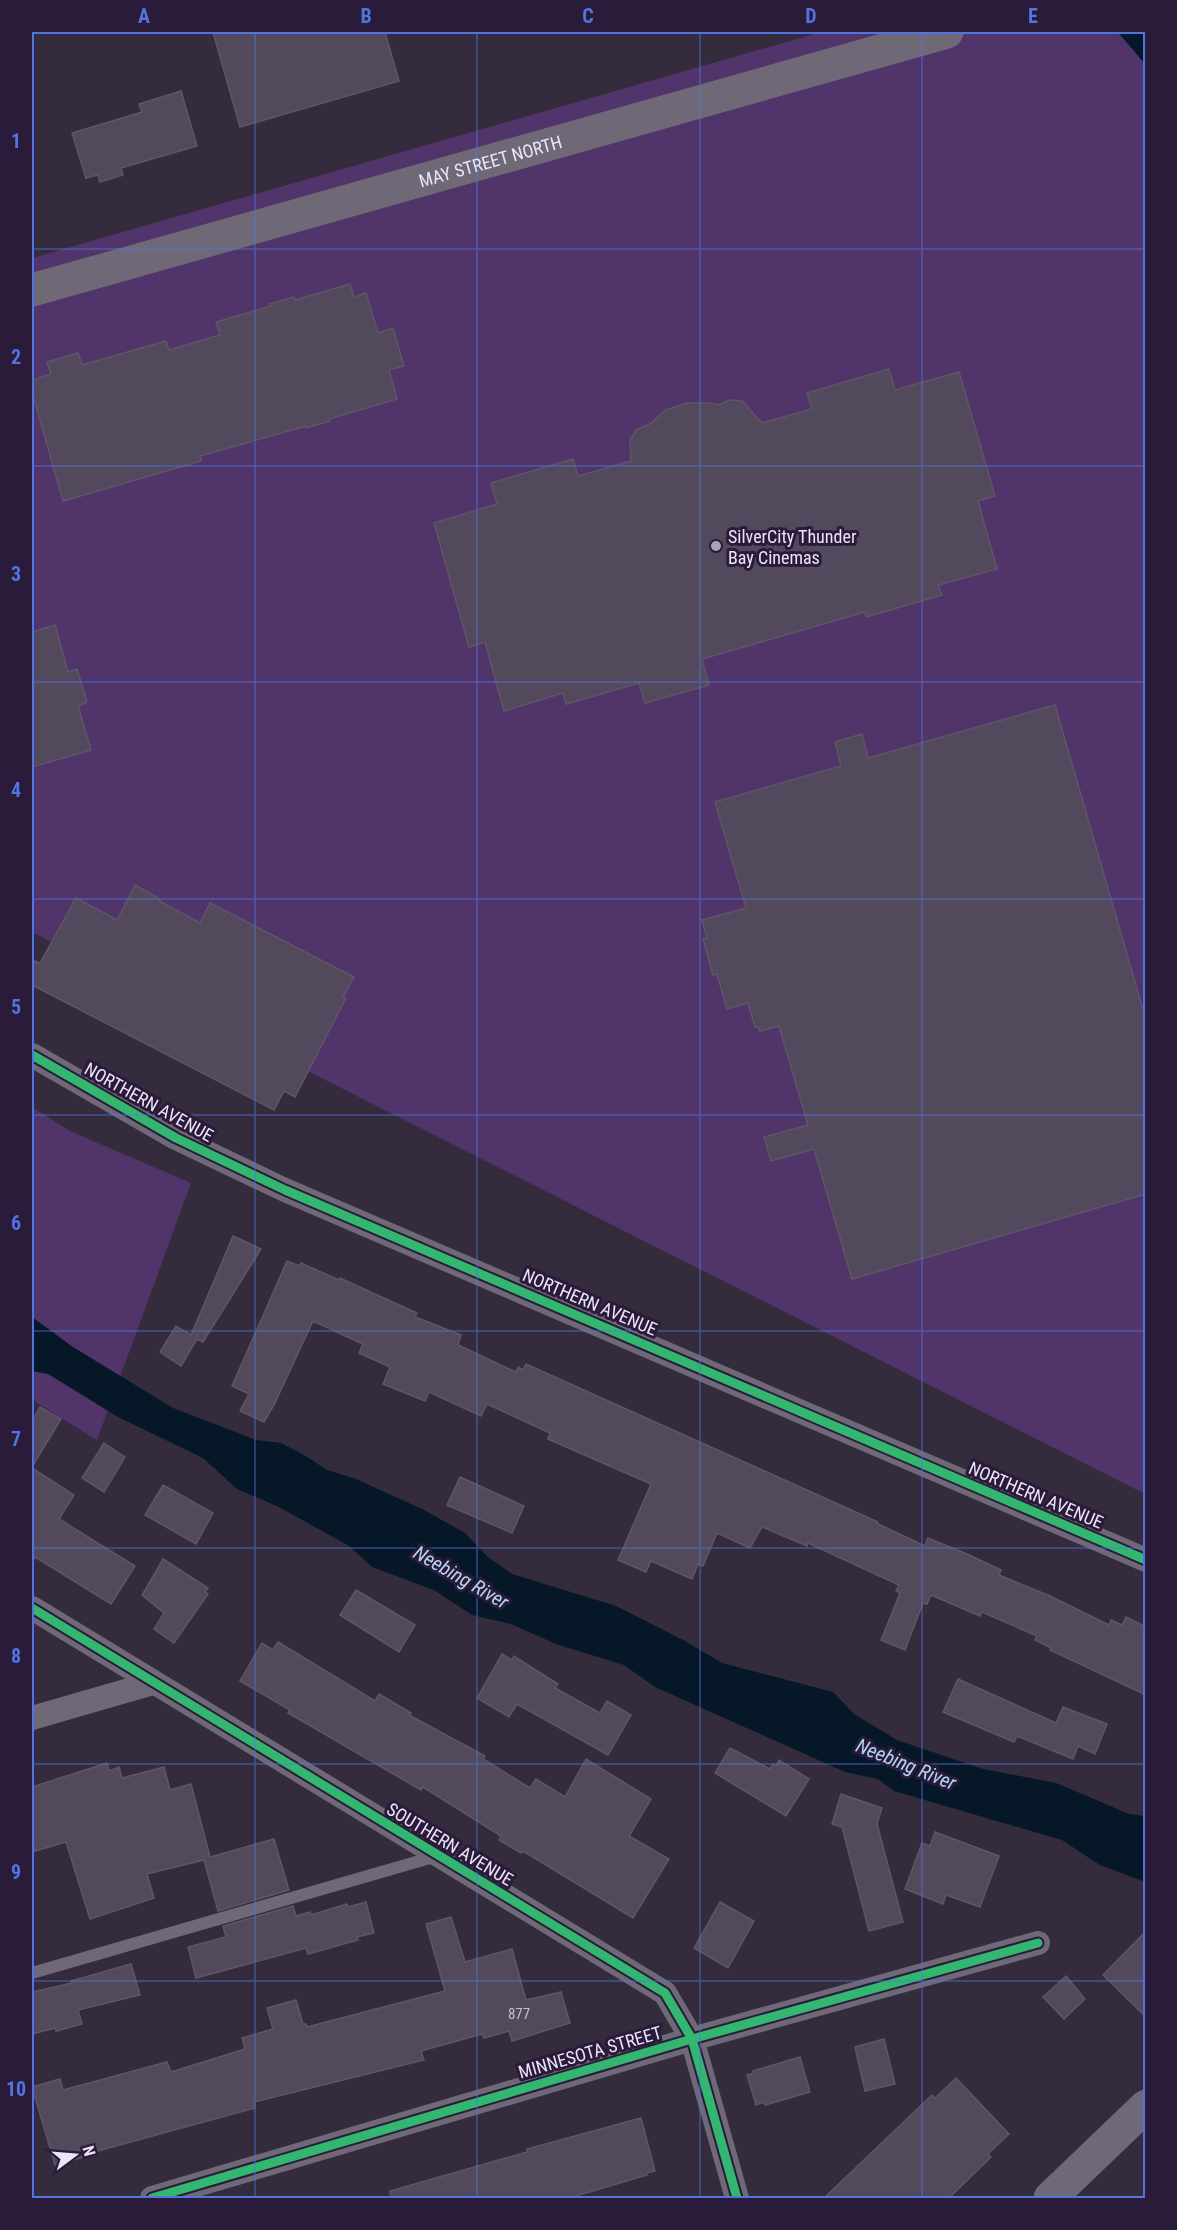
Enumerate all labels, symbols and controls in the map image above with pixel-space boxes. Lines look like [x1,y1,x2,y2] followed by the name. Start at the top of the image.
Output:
[138,4,150,28] text: A
[360,4,372,28] text: B
[582,4,594,28] text: C
[805,4,817,28] text: D
[1028,4,1038,28] text: E
[11,129,21,153] text: 1
[416,131,564,191] street label: MAY STREET NORTH
[11,345,21,369] text: 2
[728,526,857,568] place label: SilverCity Thunder Bay Cinemas
[709,539,723,553] marker: SilverCity Thunder Bay Cinemas
[11,562,21,586] text: 3
[11,778,21,802] text: 4
[11,995,21,1019] text: 5
[81,1058,217,1146] street label: NORTHERN AVENUE
[11,1211,21,1235] text: 6
[520,1264,660,1340] street label: NORTHERN AVENUE
[11,1427,21,1451] text: 7
[966,1457,1106,1533] street label: NORTHERN AVENUE
[409,1540,514,1614] water label: Neebing River
[11,1644,21,1668] text: 8
[853,1733,960,1795] water label: Neebing River
[383,1798,517,1890] street label: SOUTHERN AVENUE
[11,1860,21,1884] text: 9
[508,2005,530,2023] house number: 877
[516,2021,664,2083] street label: MINNESOTA STREET
[6,2077,26,2101] text: 10
[45,2125,105,2185] north arrow
[78,2144,99,2158] text: N

